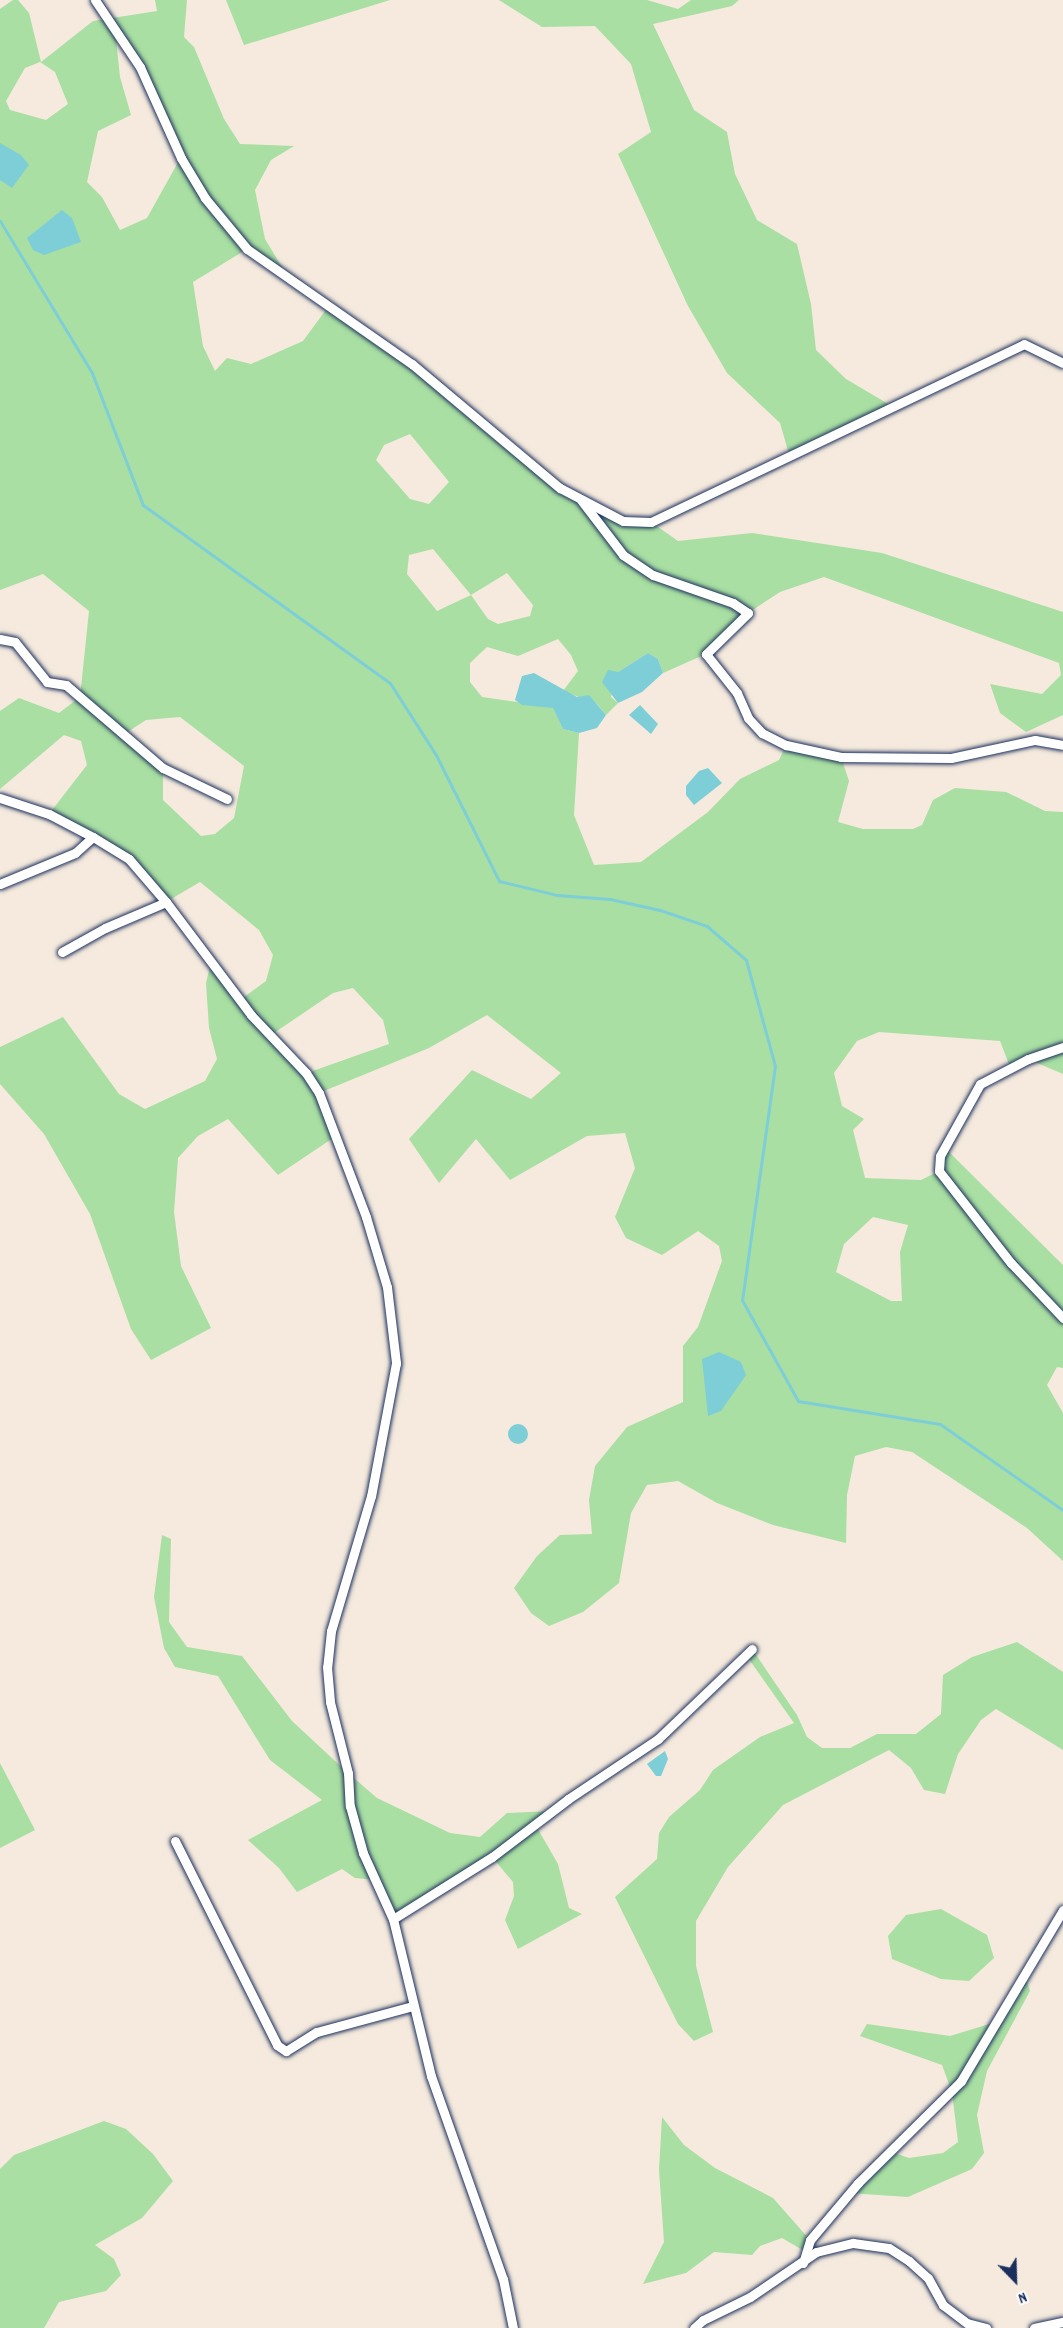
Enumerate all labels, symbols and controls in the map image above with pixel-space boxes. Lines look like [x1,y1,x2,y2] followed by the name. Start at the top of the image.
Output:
[985,2250,1045,2310] north arrow
[1014,2285,1030,2309] text: N

